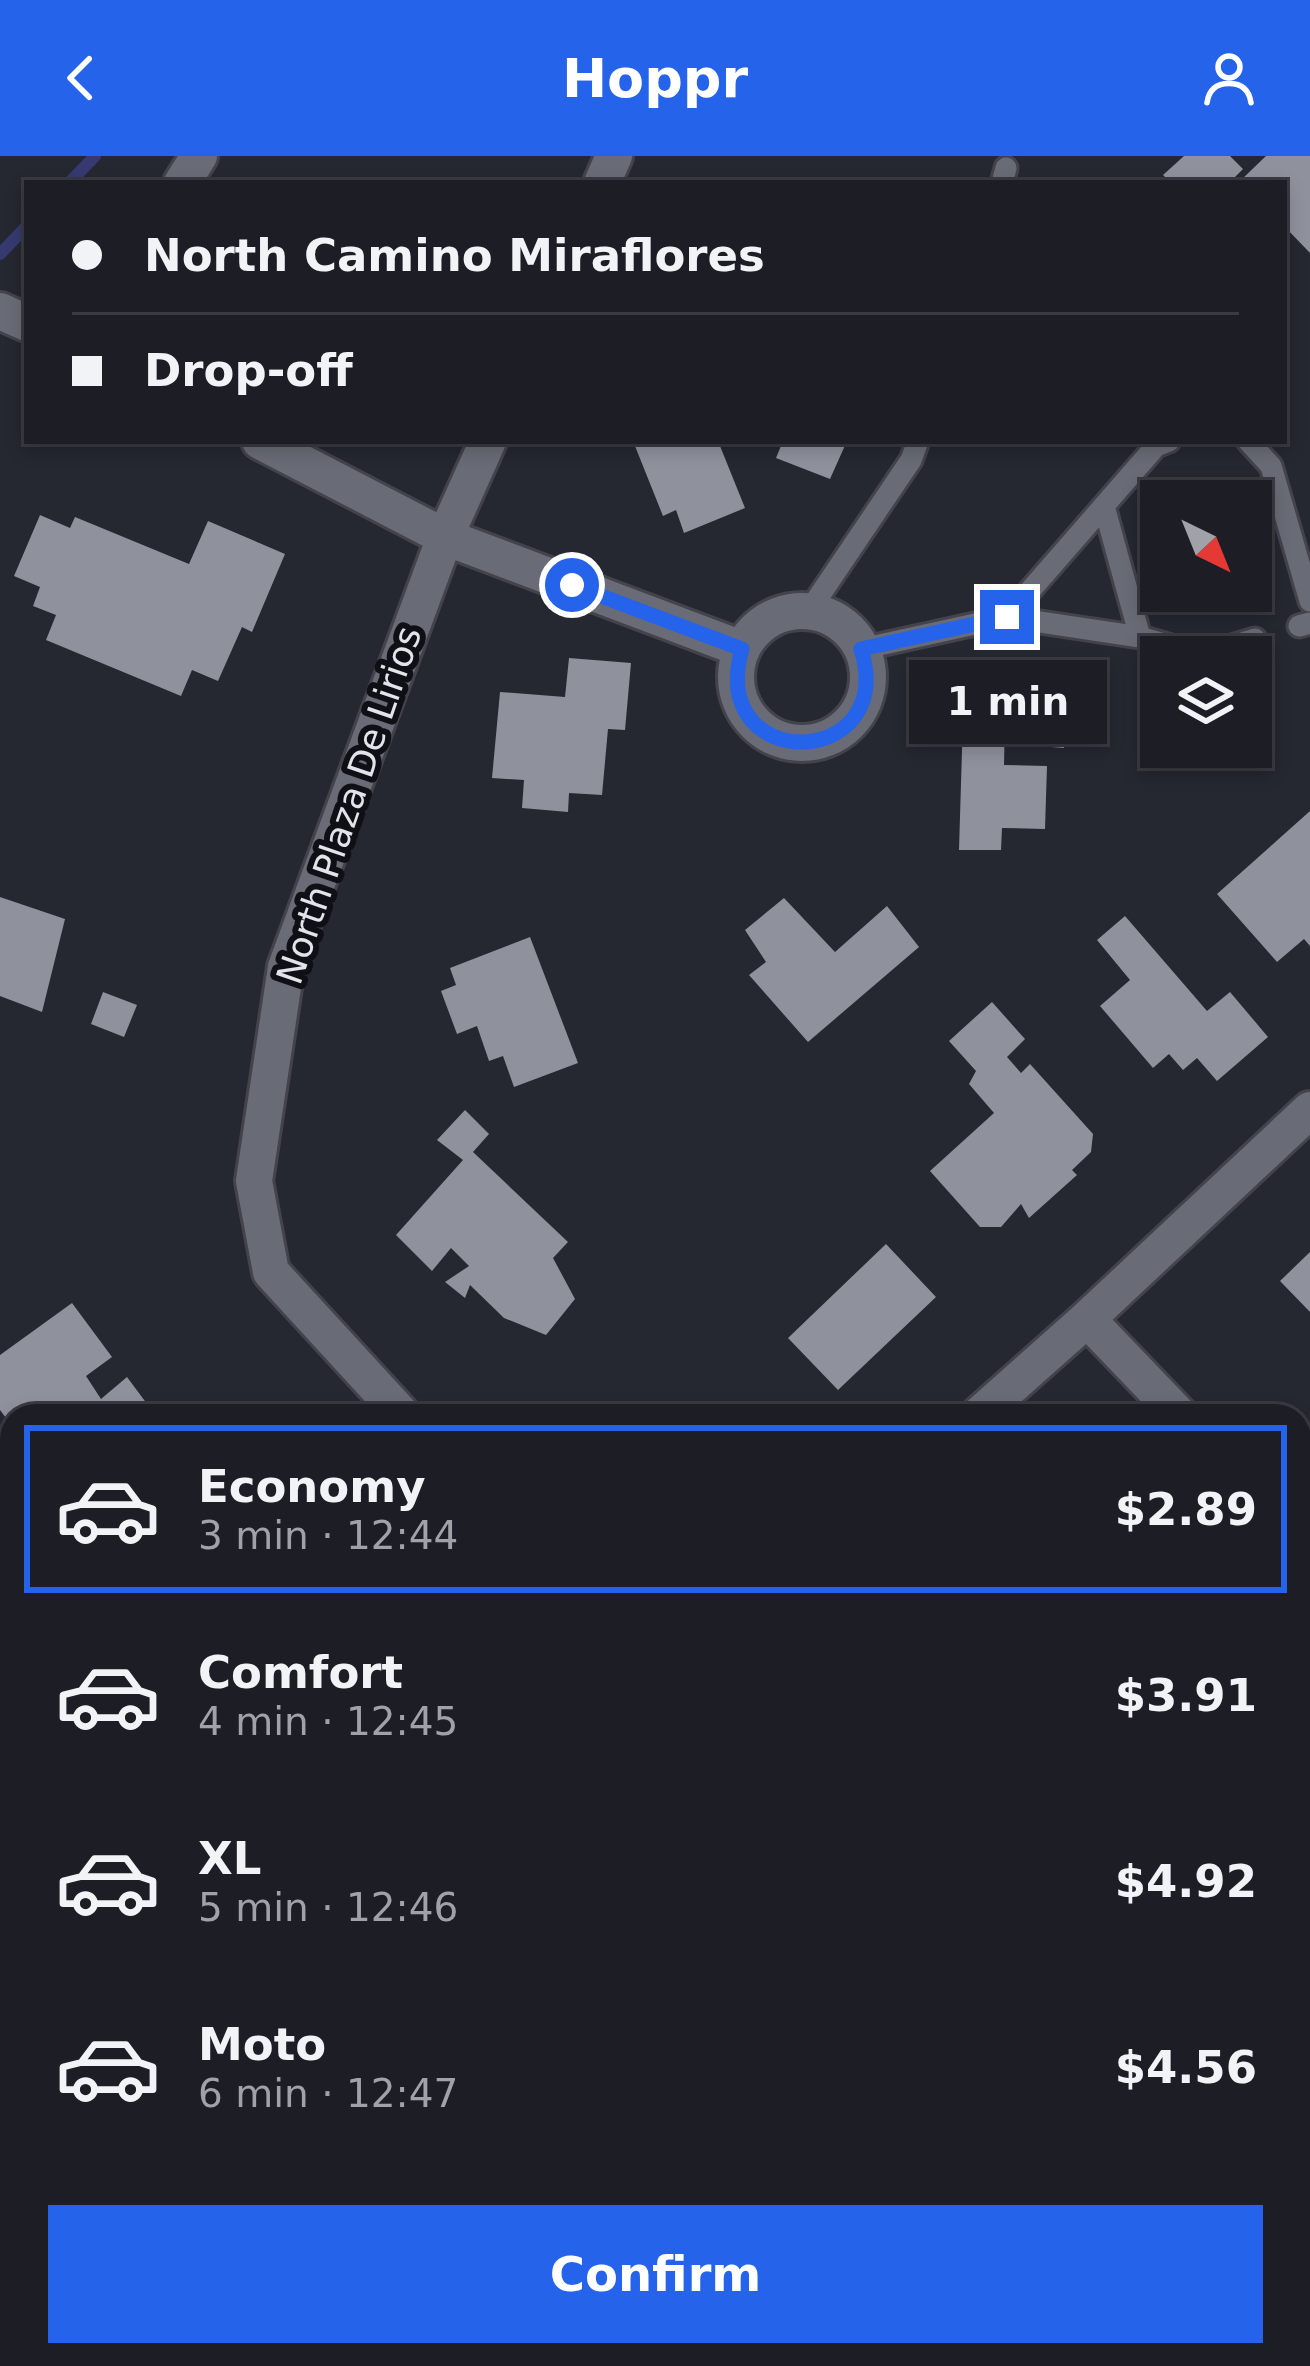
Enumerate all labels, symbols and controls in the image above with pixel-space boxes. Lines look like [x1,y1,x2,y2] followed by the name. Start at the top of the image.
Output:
[48,45,114,111] icon: back
[1196,45,1262,111] icon: person
[562,47,748,110] text: Hoppr
[144,229,765,282] text: North Camino Miraflores
[144,344,353,397] text: Drop-off
[1140,480,1272,612] north arrow
[1140,480,1272,768] map controls
[545,558,599,612] route start
[980,590,1034,644] route end
[269,621,429,989] street label: North Plaza De Lirios
[1140,636,1272,768] button: layers
[908,659,1106,743] callout: 1 min
[947,679,1069,724] text: 1 min
[54,1455,162,1563] icon: car
[198,1460,426,1513] text: Economy
[1115,1483,1257,1536] text: $2.89
[198,1513,458,1558] text: 3 min · 12:44
[54,1641,162,1749] icon: car
[198,1646,403,1699] text: Comfort
[1115,1669,1257,1722] text: $3.91
[198,1699,458,1744] text: 4 min · 12:45
[54,1827,162,1935] icon: car
[198,1832,261,1885] text: XL
[1115,1855,1257,1908] text: $4.92
[198,1885,458,1930] text: 5 min · 12:46
[54,2013,162,2121] icon: car
[198,2018,326,2071] text: Moto
[1115,2041,1257,2094] text: $4.56
[198,2071,458,2116] text: 6 min · 12:47
[48,2205,1263,2343] button: Confirm

